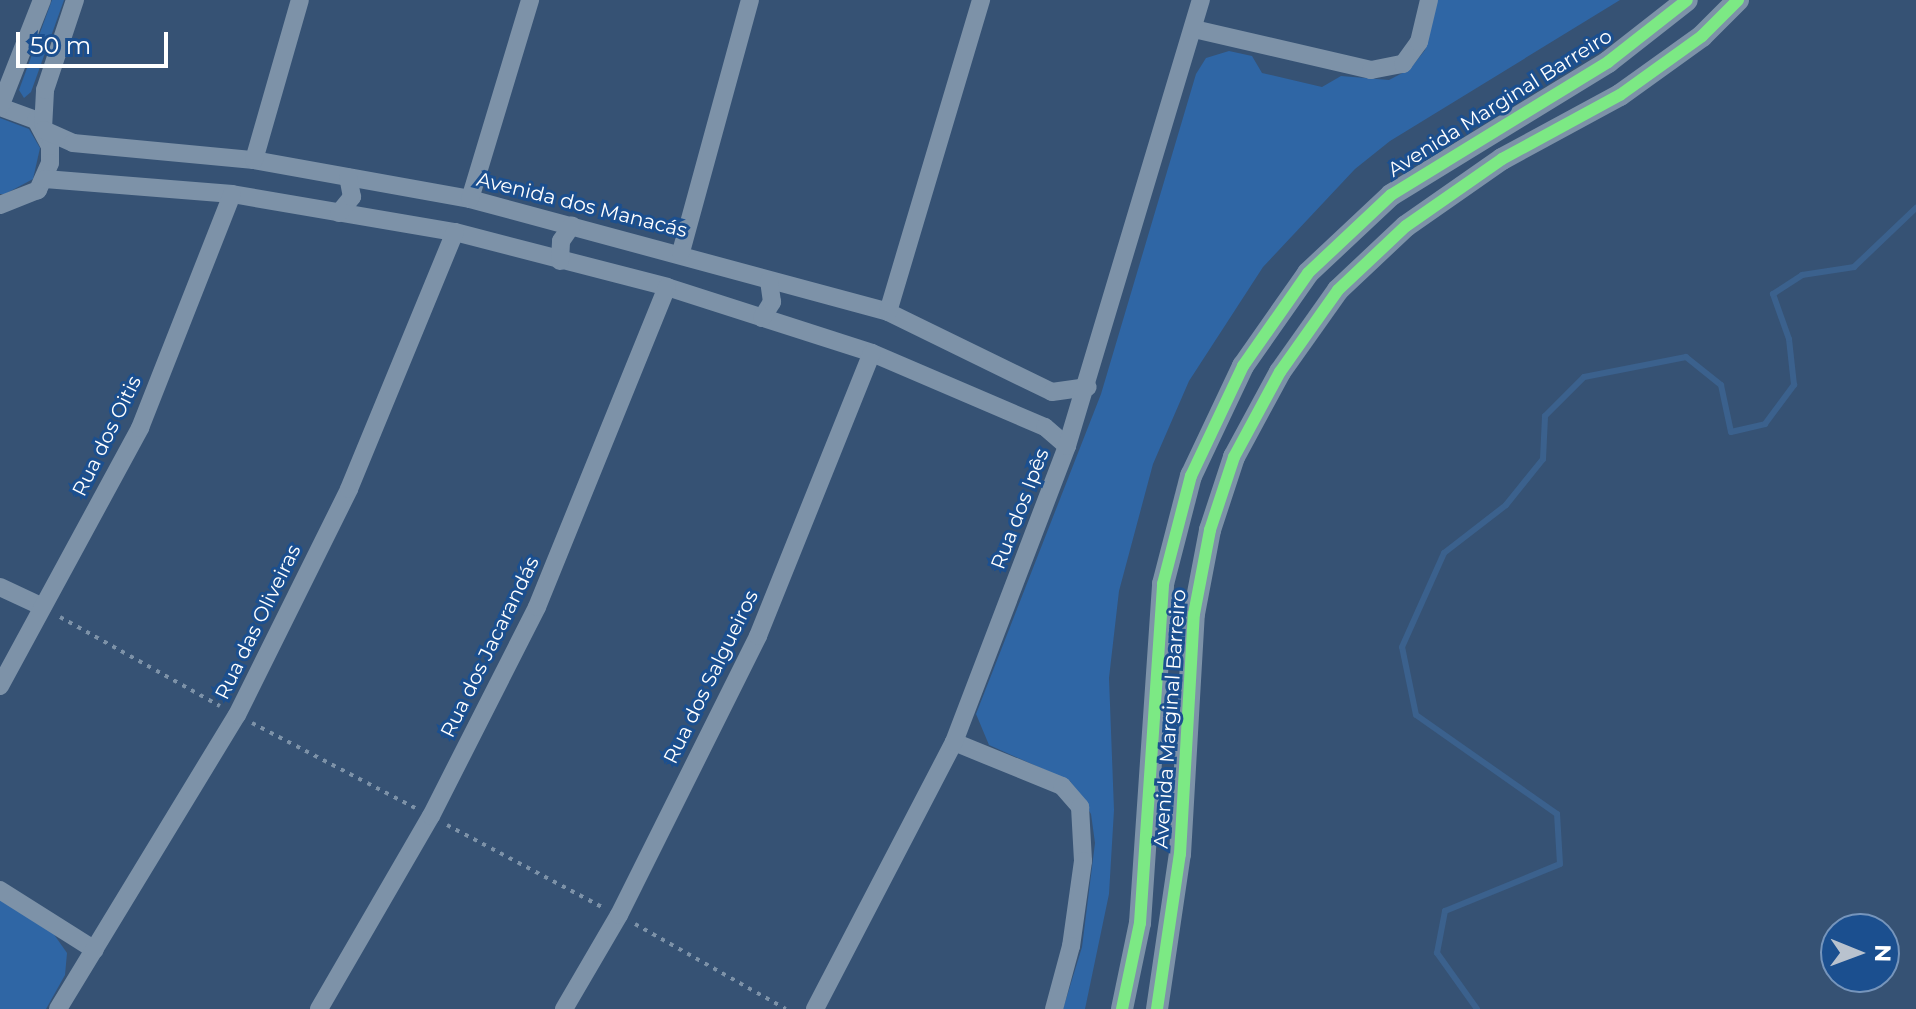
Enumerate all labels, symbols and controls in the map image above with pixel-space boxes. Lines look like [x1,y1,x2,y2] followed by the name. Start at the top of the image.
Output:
[20,16,172,66] scale bar
[1383,24,1617,182] street label: Avenida Marginal Barreiro
[30,31,91,60] text: 50 m
[474,167,690,243] street label: Avenida dos Manacás
[67,372,147,500] street label: Rua dos Oitis
[986,445,1054,573] street label: Rua dos Ipês
[210,541,306,703] street label: Rua das Oliveiras
[436,553,544,741] street label: Rua dos Jacarandás
[659,586,763,768] street label: Rua dos Salgueiros
[1149,589,1191,849] street label: Avenida Marginal Barreiro
[1820,913,1900,993] north arrow
[1869,944,1896,963] text: N

